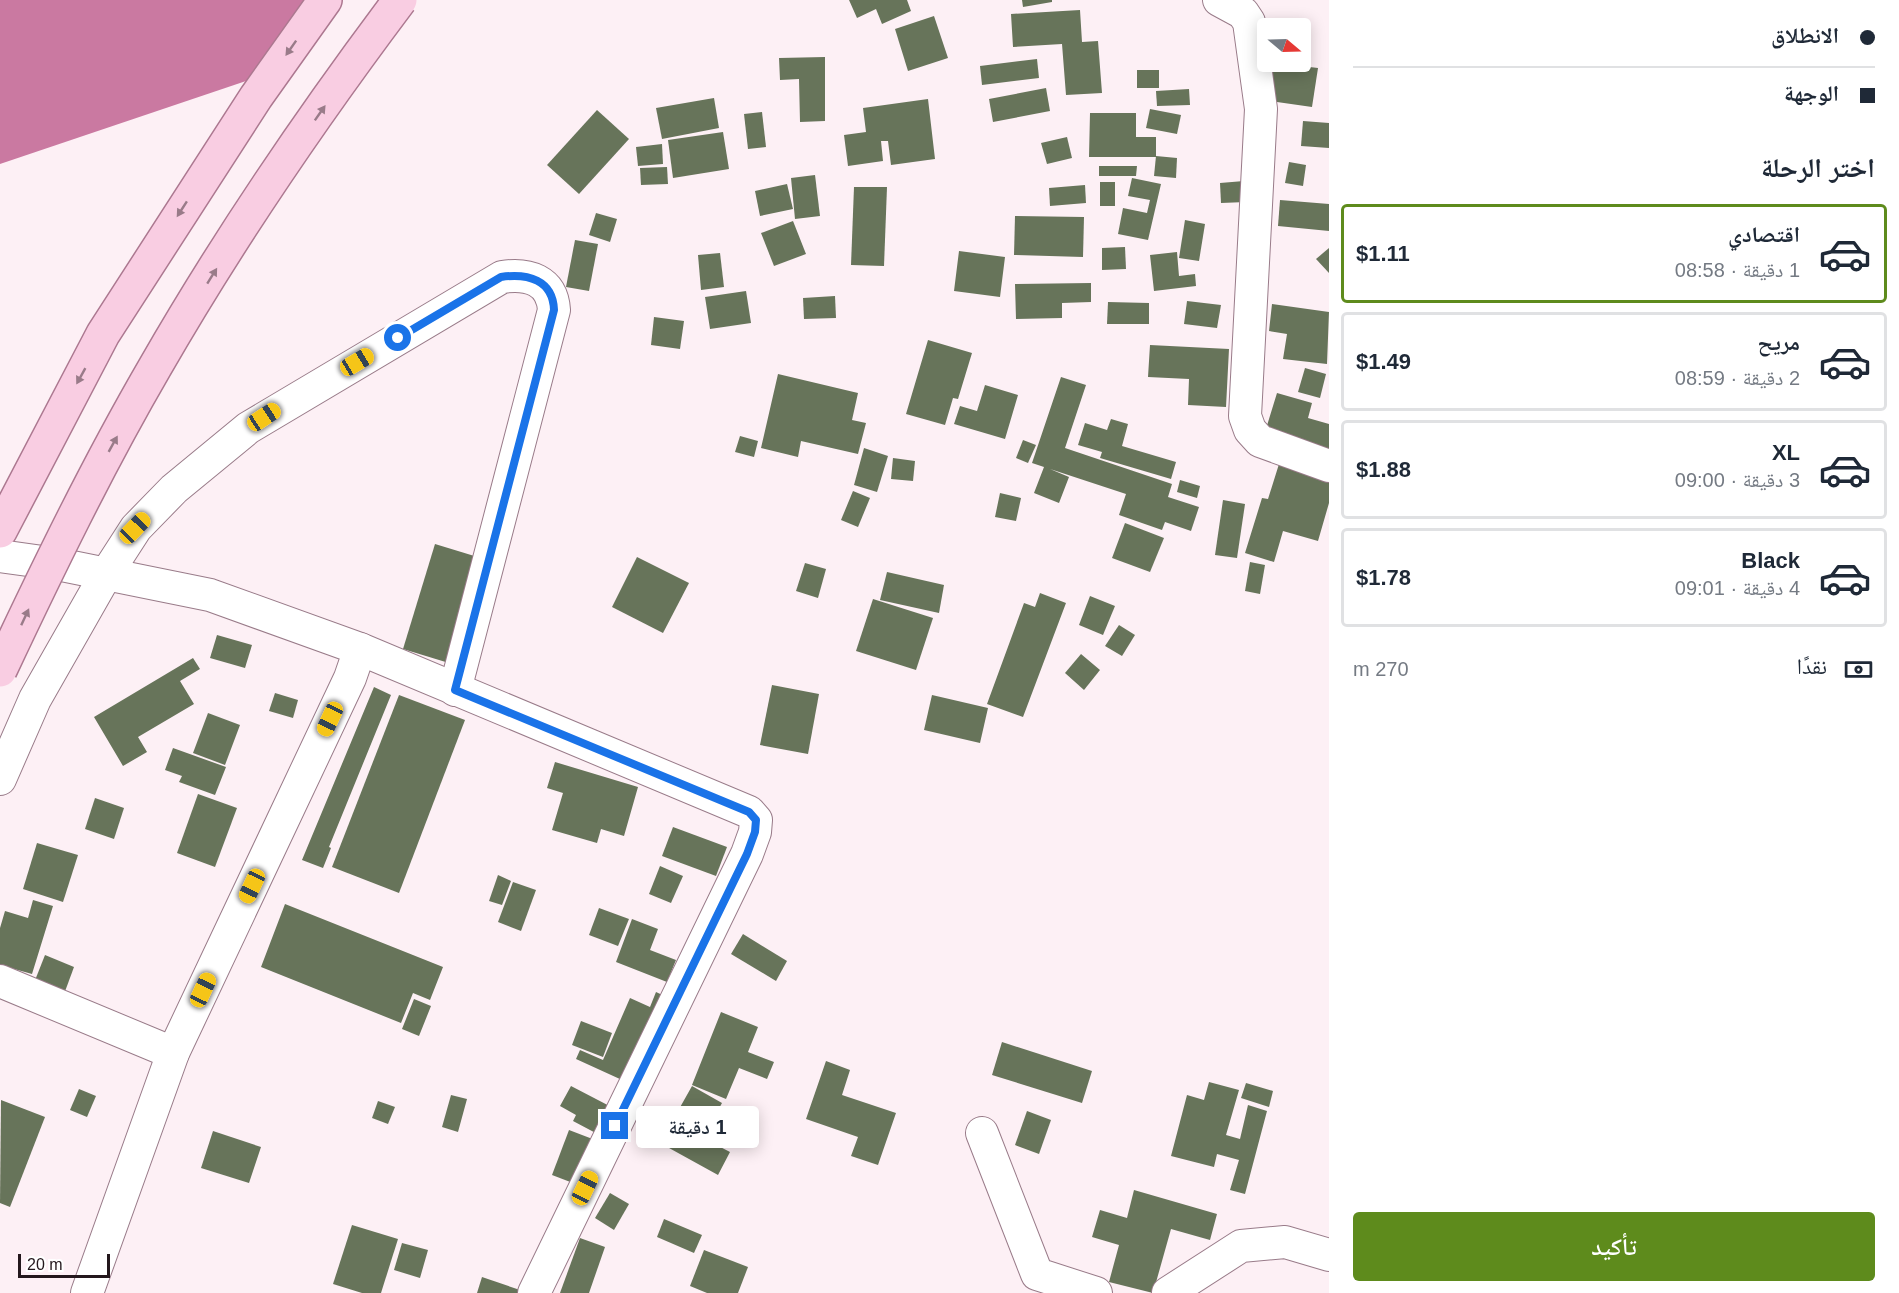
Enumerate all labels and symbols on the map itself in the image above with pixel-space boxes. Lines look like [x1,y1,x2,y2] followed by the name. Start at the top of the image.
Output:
[1257,18,1311,72] north arrow
[285,39,297,55] one-way arrow
[314,106,326,122] one-way arrow
[176,201,188,217] one-way arrow
[206,267,217,284] one-way arrow
[384,324,411,351] route start
[337,345,377,379] car
[76,368,86,385] one-way arrow
[244,400,284,434] car
[108,435,118,452] one-way arrow
[116,509,154,547] car
[20,609,29,626] one-way arrow
[314,699,346,739] car
[236,866,268,906] car
[187,970,219,1010] car
[636,1105,759,1147] callout: 1 دقيقة
[601,1112,628,1139] route end
[569,1168,601,1208] car
[18,1251,110,1278] scale bar

